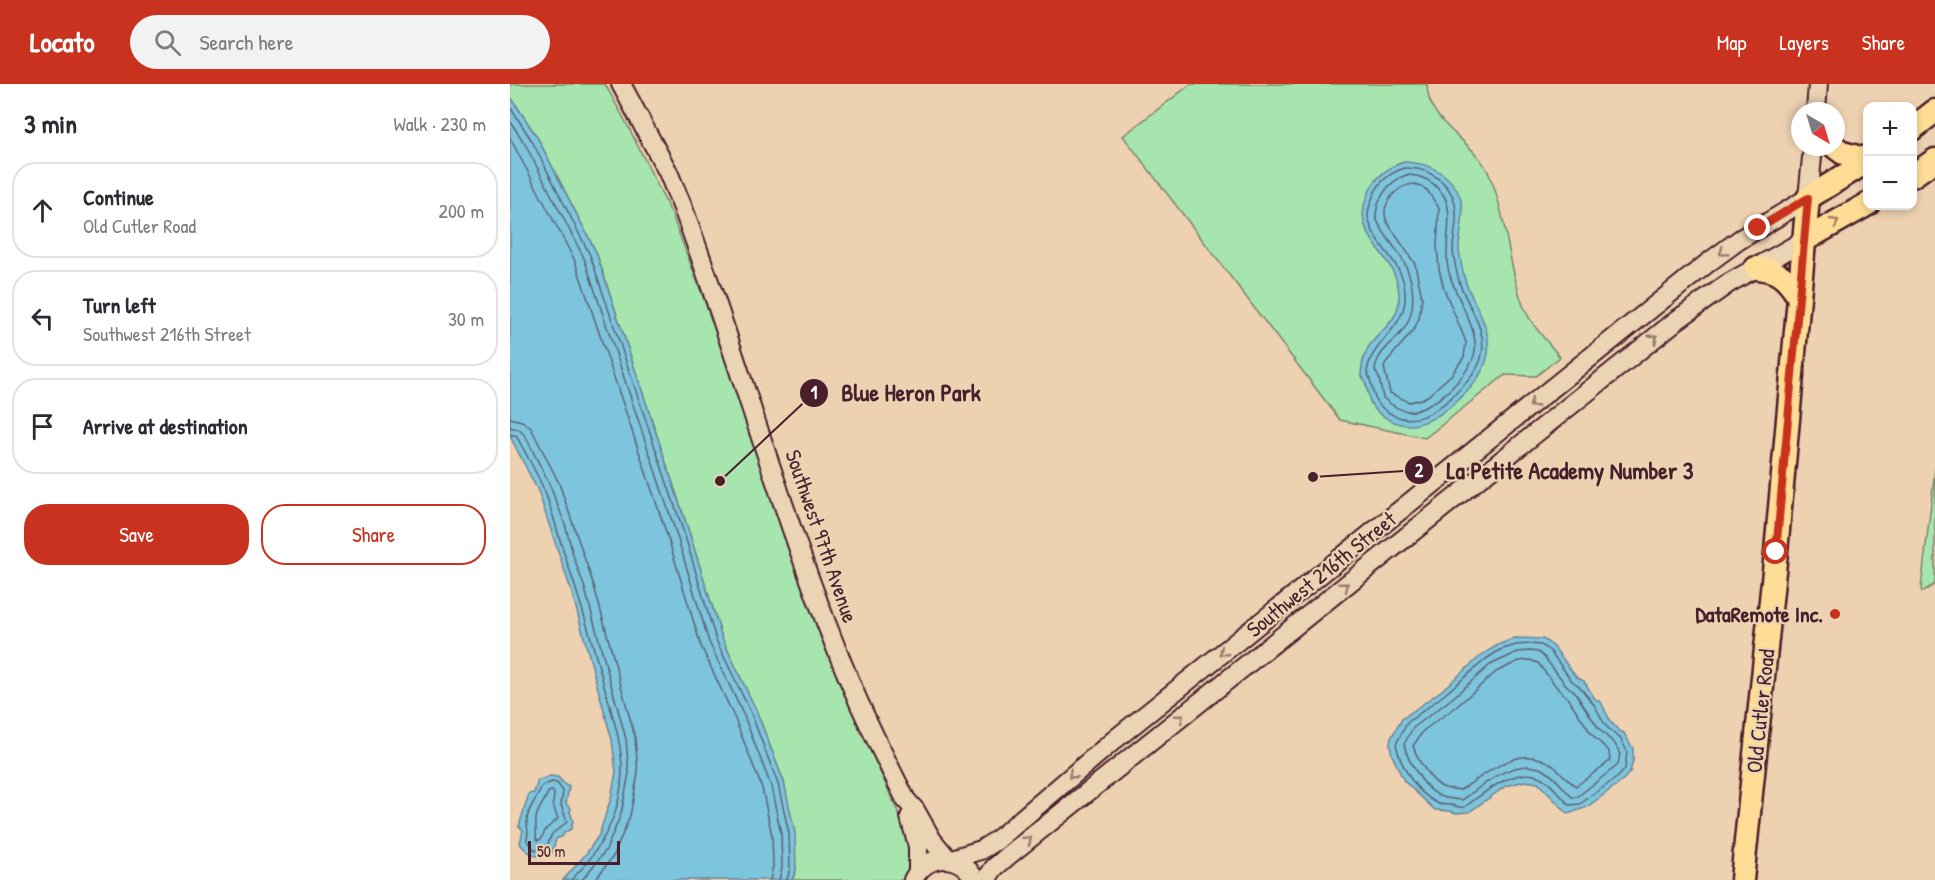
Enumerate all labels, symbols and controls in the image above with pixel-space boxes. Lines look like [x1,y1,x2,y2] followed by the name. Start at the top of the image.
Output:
[130,15,550,69] search box
[30,23,94,61] text: Locato
[151,26,184,59] icon: search
[199,27,293,57] text: Search here
[1717,28,1746,57] text: Map
[1779,28,1829,57] text: Layers
[1862,28,1905,57] text: Share
[1791,102,1845,156] north arrow
[1863,102,1917,210] map controls
[1863,102,1917,156] button: +
[24,106,77,141] text: 3 min
[394,110,486,137] text: Walk · 230 m
[1863,156,1917,210] button: −
[83,182,154,212] text: Continue
[26,194,59,227] icon: ahead
[439,197,484,224] text: 200 m
[83,212,196,239] text: Old Cutler Road
[1744,214,1770,240] route end
[1829,218,1839,230] one-way arrow
[1718,244,1729,255] one-way arrow
[83,290,156,320] text: Turn left
[26,302,59,335] icon: left
[448,305,484,332] text: 30 m
[83,320,251,347] text: Southwest 216th Street
[1647,334,1658,345] one-way arrow
[799,372,993,414] callout: Blue Heron Park
[841,376,981,408] text: Blue Heron Park
[811,380,818,405] text: 1
[1529,396,1540,407] one-way arrow
[26,410,59,443] icon: arrive
[83,411,248,441] text: Arrive at destination
[778,445,866,627] street label: Southwest 97th Avenue
[1404,449,1705,491] callout: La Petite Academy Number 3
[1447,454,1694,487] text: La Petite Academy Number 3
[1415,458,1424,483] text: 2
[24,504,249,565] button: Save
[261,504,486,565] button: Share
[1240,504,1403,644] street label: Southwest 216th Street
[1762,538,1788,564] route start
[1338,582,1349,593] one-way arrow
[1695,599,1823,629] place label: DataRemote Inc.
[1828,607,1842,621] marker: DataRemote Inc.
[1219,645,1230,656] one-way arrow
[1739,647,1781,774] street label: Old Cutler Road
[1173,714,1184,725] one-way arrow
[1068,768,1079,779] one-way arrow
[1021,836,1032,847] one-way arrow
[528,838,620,866] scale bar
[537,840,566,862] text: 50 m

